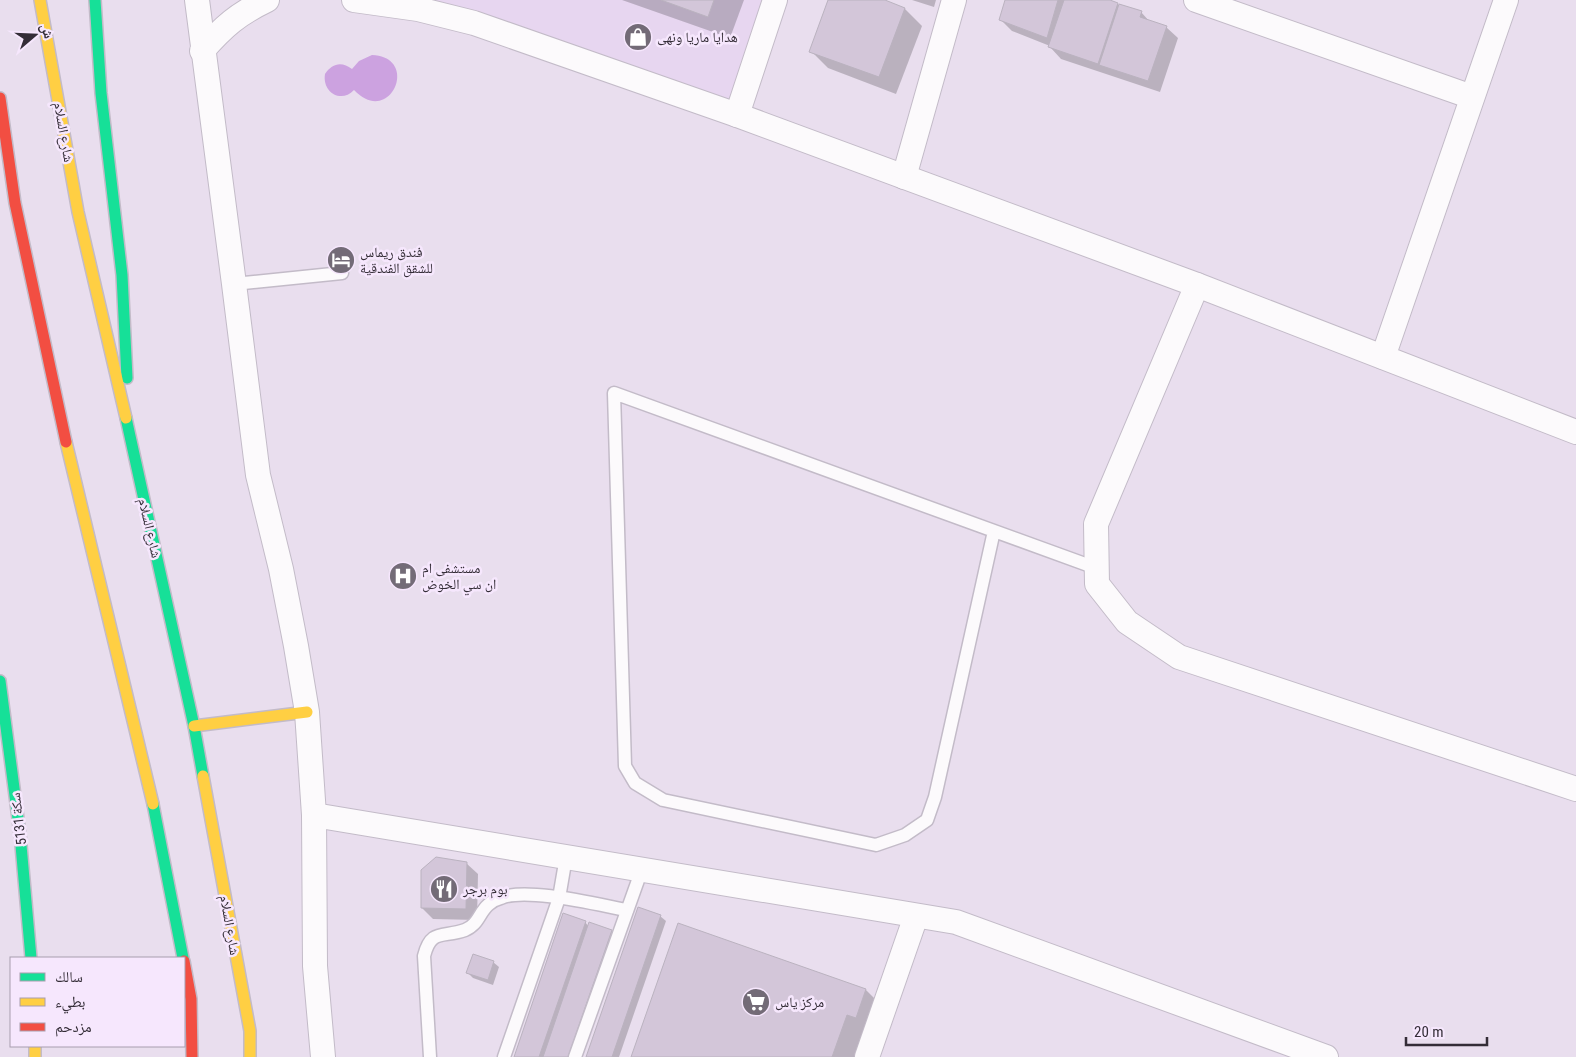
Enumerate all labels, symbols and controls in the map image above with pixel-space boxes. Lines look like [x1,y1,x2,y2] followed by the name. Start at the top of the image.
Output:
[10,10,60,60] north arrow
[36,21,57,41] text: ش
[623,22,653,52] shop icon: هدايا ماريا ونهى
[657,29,738,46] place label: هدايا ماريا ونهى
[49,101,77,164] street label: شارع السلام
[360,244,433,278] place label: فندق ريماس للشقق الفندقية
[326,245,356,275] hotel icon: فندق ريماس للشقق الفندقية
[133,497,165,560] street label: شارع السلام
[422,560,496,596] place label: مستشفى ام ان سي الخوض
[388,561,418,591] hospital icon: مستشفى ام ان سي الخوض
[7,792,29,846] street label: سكة 5131
[429,874,459,904] restaurant icon: بوم برجر
[462,881,508,899] place label: بوم برجر
[215,894,243,957] street label: شارع السلام
[10,957,185,1047] legend
[55,968,83,986] text: سالك
[741,987,771,1017] supermarket icon: مركز ياس
[55,993,85,1014] text: بطيء
[775,994,824,1011] place label: مركز ياس
[1406,1014,1487,1046] scale bar
[55,1018,92,1037] text: مزدحم
[1414,1023,1444,1041] text: 20 m

